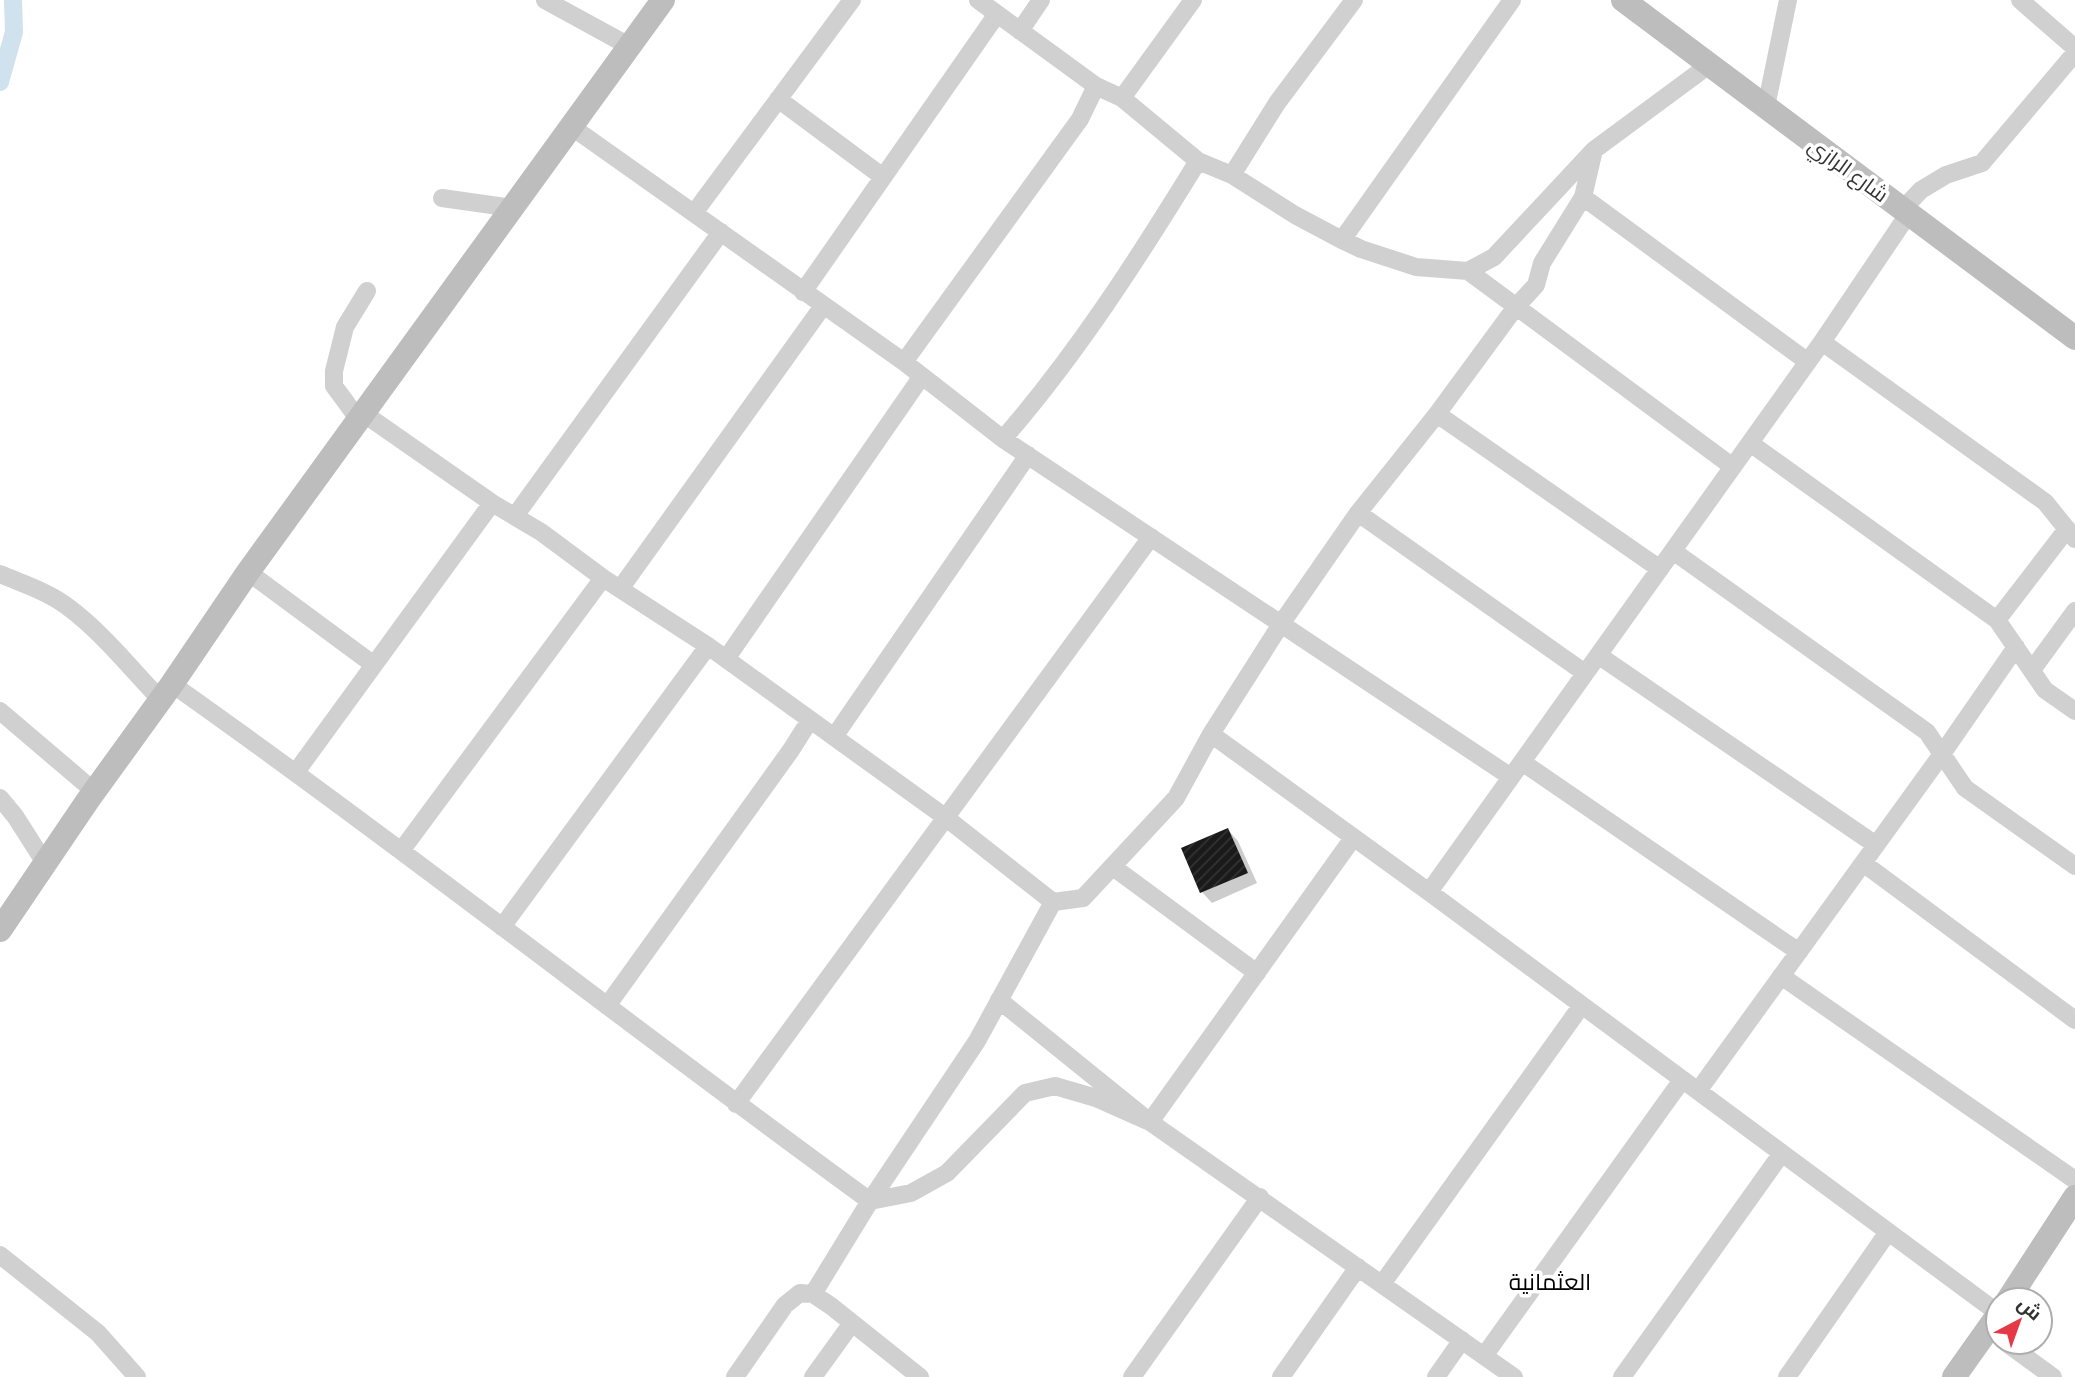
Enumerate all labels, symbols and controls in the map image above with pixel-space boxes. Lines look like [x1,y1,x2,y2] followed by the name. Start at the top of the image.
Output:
[1801,132,1894,210] street label: شارع الرازي
[1509,1267,1591,1295] district label: العثمانية
[1984,1286,2054,1356] north arrow
[2013,1291,2047,1325] text: ش

